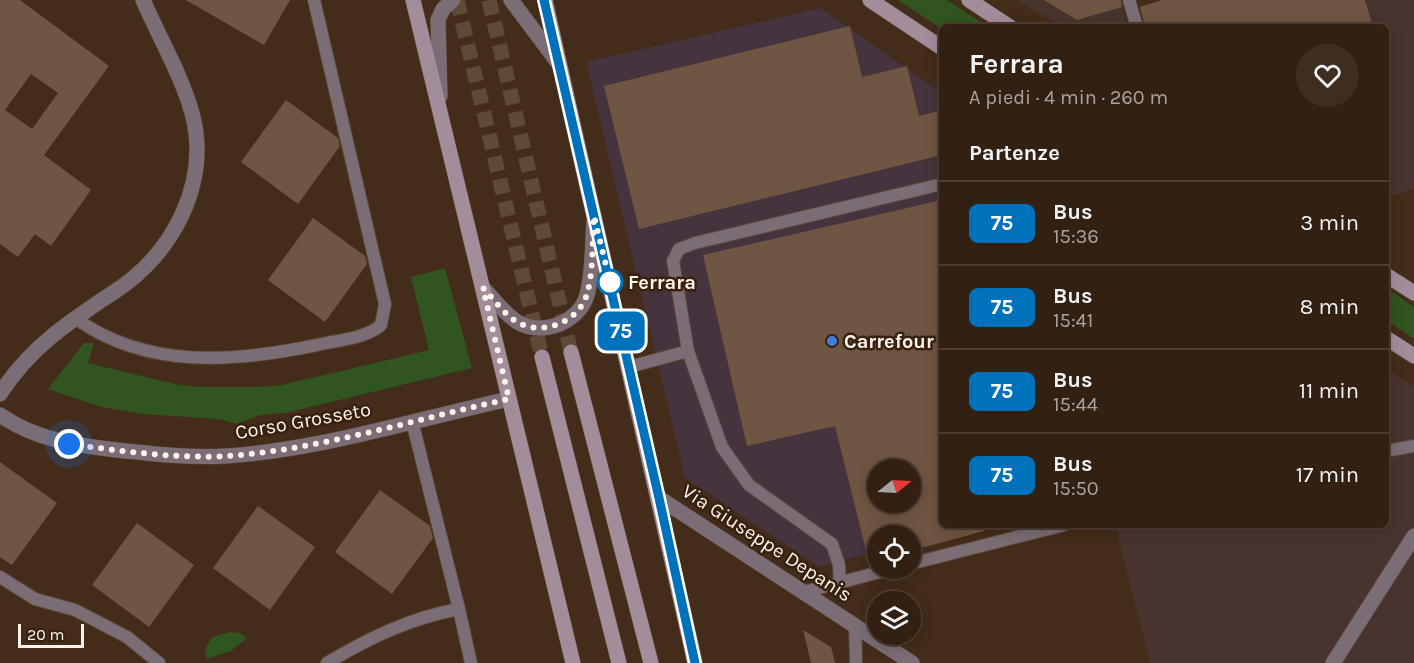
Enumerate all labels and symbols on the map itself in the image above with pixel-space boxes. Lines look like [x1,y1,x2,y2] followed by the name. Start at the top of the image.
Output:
[597,269,623,295] marker: Ferrara
[628,271,696,294] place label: Ferrara
[594,312,648,350] line badge: 75
[844,330,934,353] place label: Carrefour
[825,334,839,348] marker: Carrefour
[233,398,373,444] street label: Corso Grosseto
[54,429,84,459] your location
[867,459,921,513] north arrow
[678,479,856,607] street label: Via Giuseppe Depanis
[18,621,84,648] scale bar

